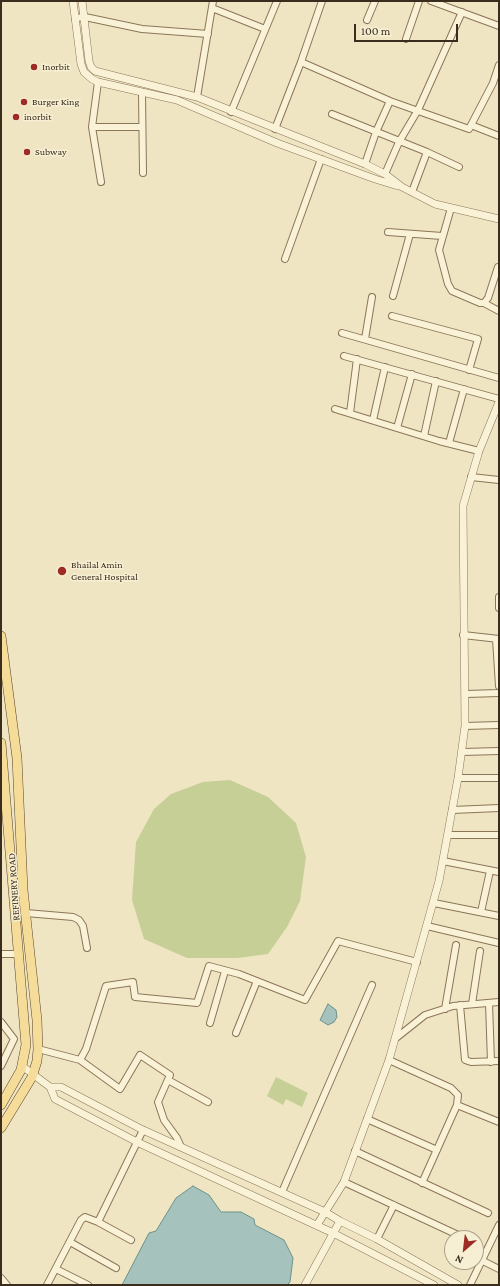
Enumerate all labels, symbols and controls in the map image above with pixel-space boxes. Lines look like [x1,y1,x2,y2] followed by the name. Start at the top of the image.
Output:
[356,16,460,42] scale bar
[361,24,390,38] text: 100 m
[42,61,70,73] place label: Inorbit
[29,62,39,72] marker: Inorbit
[32,96,79,108] place label: Burger King
[19,97,29,107] marker: Burger King
[24,111,52,123] place label: inorbit
[11,112,21,122] marker: inorbit
[35,146,67,158] place label: Subway
[22,147,32,157] marker: Subway
[71,559,138,582] place label: Bhailal Amin General Hospital
[56,565,68,577] marker: Bhailal Amin General Hospital
[6,853,22,921] street label: REFINERY ROAD
[444,1230,484,1270] north arrow
[453,1253,465,1267] text: N

